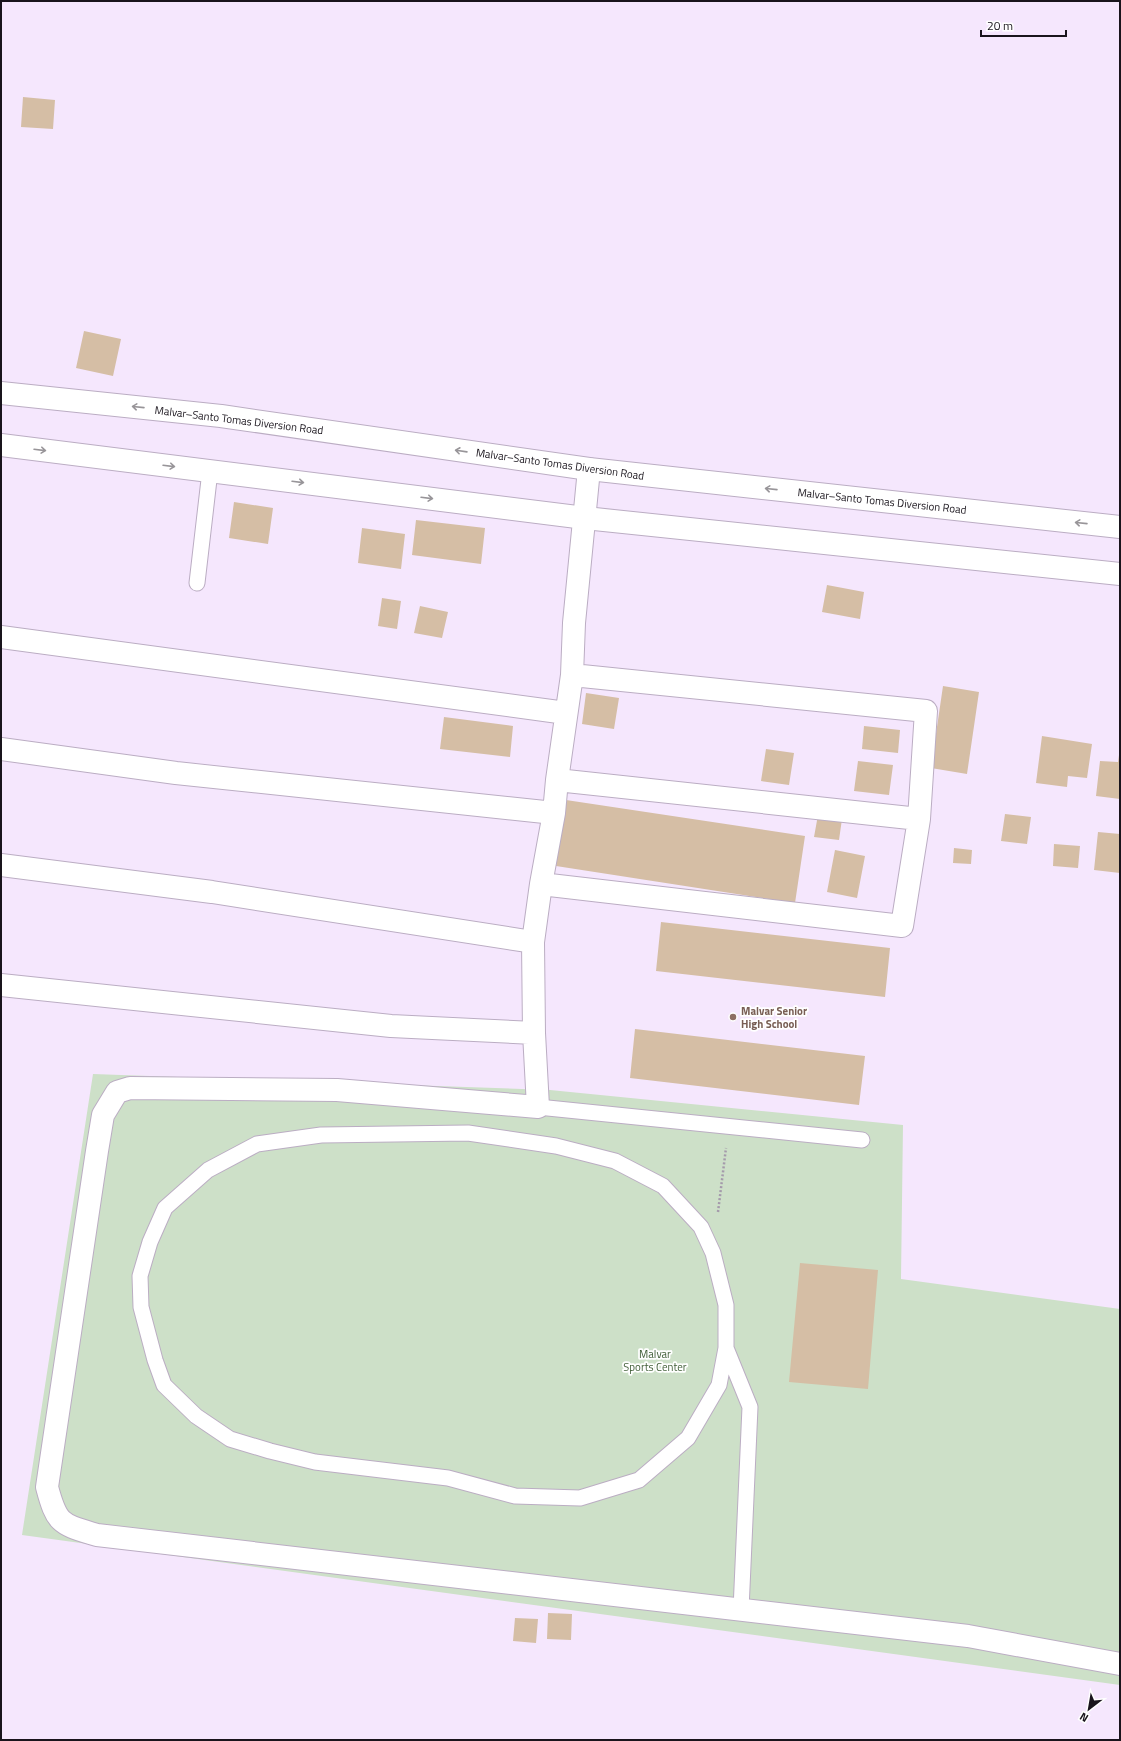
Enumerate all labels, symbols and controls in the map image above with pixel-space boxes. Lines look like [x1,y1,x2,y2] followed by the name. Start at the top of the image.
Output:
[981,12,1066,38] scale bar
[987,16,1013,35] text: 20 m
[154,402,324,438] street label: Malvar–Santo Tomas Diversion Road
[132,404,145,411] one-way arrow
[475,444,645,484] street label: Malvar–Santo Tomas Diversion Road
[33,446,46,453] one-way arrow
[455,447,468,455] one-way arrow
[162,462,175,470] one-way arrow
[291,478,304,486] one-way arrow
[797,484,967,518] street label: Malvar–Santo Tomas Diversion Road
[765,485,778,493] one-way arrow
[420,494,433,502] one-way arrow
[1075,519,1088,527] one-way arrow
[741,1003,807,1032] place label: Malvar Senior High School
[728,1012,738,1022] marker: Malvar Senior High School
[623,1346,687,1375] park label: Malvar Sports Center
[1069,1689,1109,1729] north arrow
[1076,1709,1091,1726] text: N

